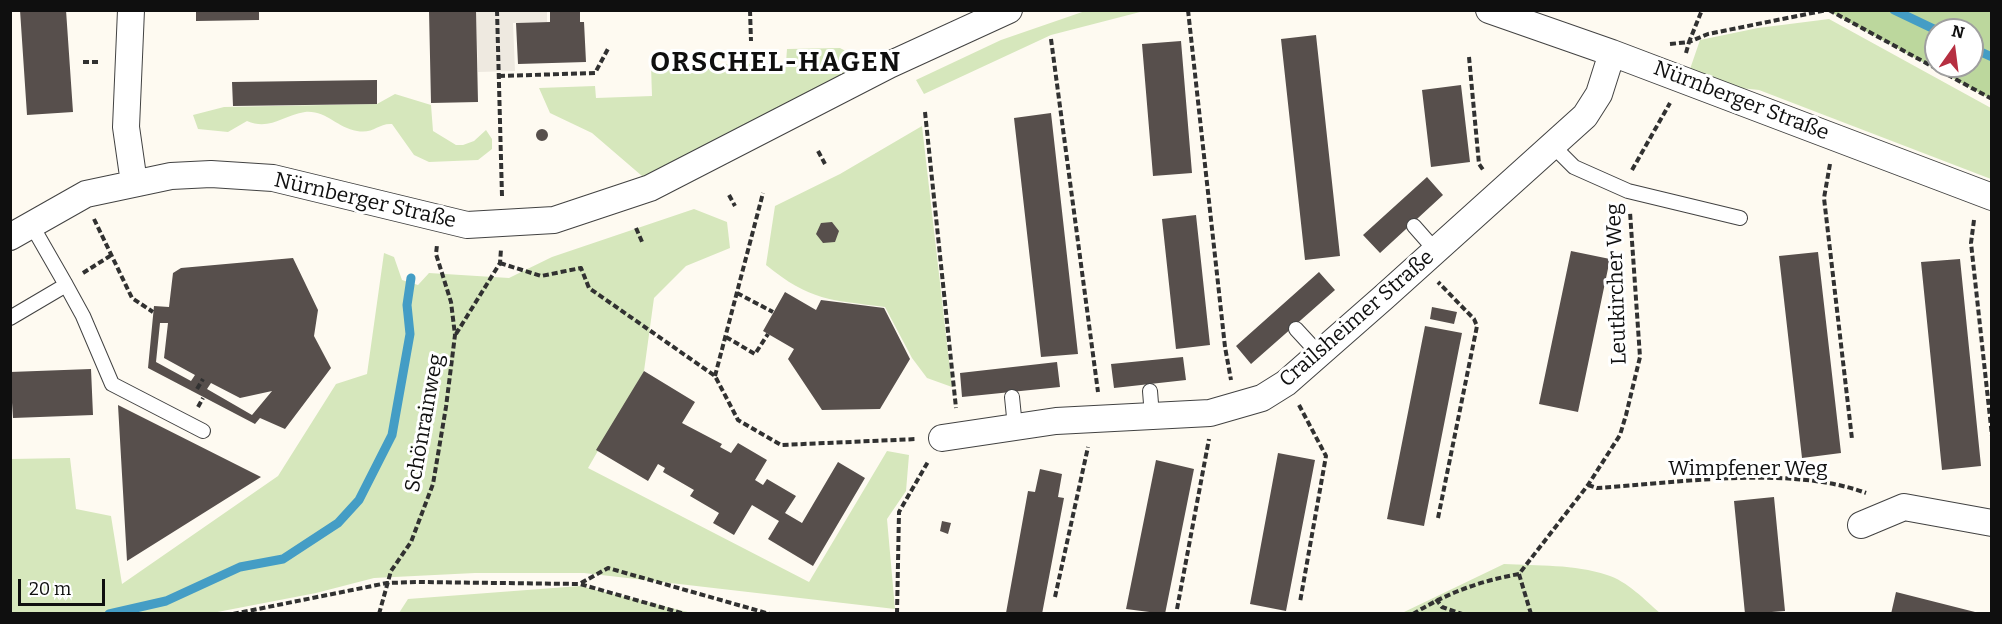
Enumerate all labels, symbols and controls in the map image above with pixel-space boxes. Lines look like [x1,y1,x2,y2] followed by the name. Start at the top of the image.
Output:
[1924,18,1984,78] north arrow
[1950,21,1966,43] text: N
[650,47,902,79] district label: ORSCHEL-HAGEN
[1650,56,1832,146] street label: Nürnberger Straße
[272,168,458,234] street label: Nürnberger Straße
[1602,203,1632,365] street label: Leutkircher Weg
[1275,245,1439,393] street label: Crailsheimer Straße
[400,352,450,494] street label: Schönrainweg
[1668,456,1828,482] street label: Wimpfener Weg
[21,567,108,605] scale bar
[29,578,71,600] text: 20 m

